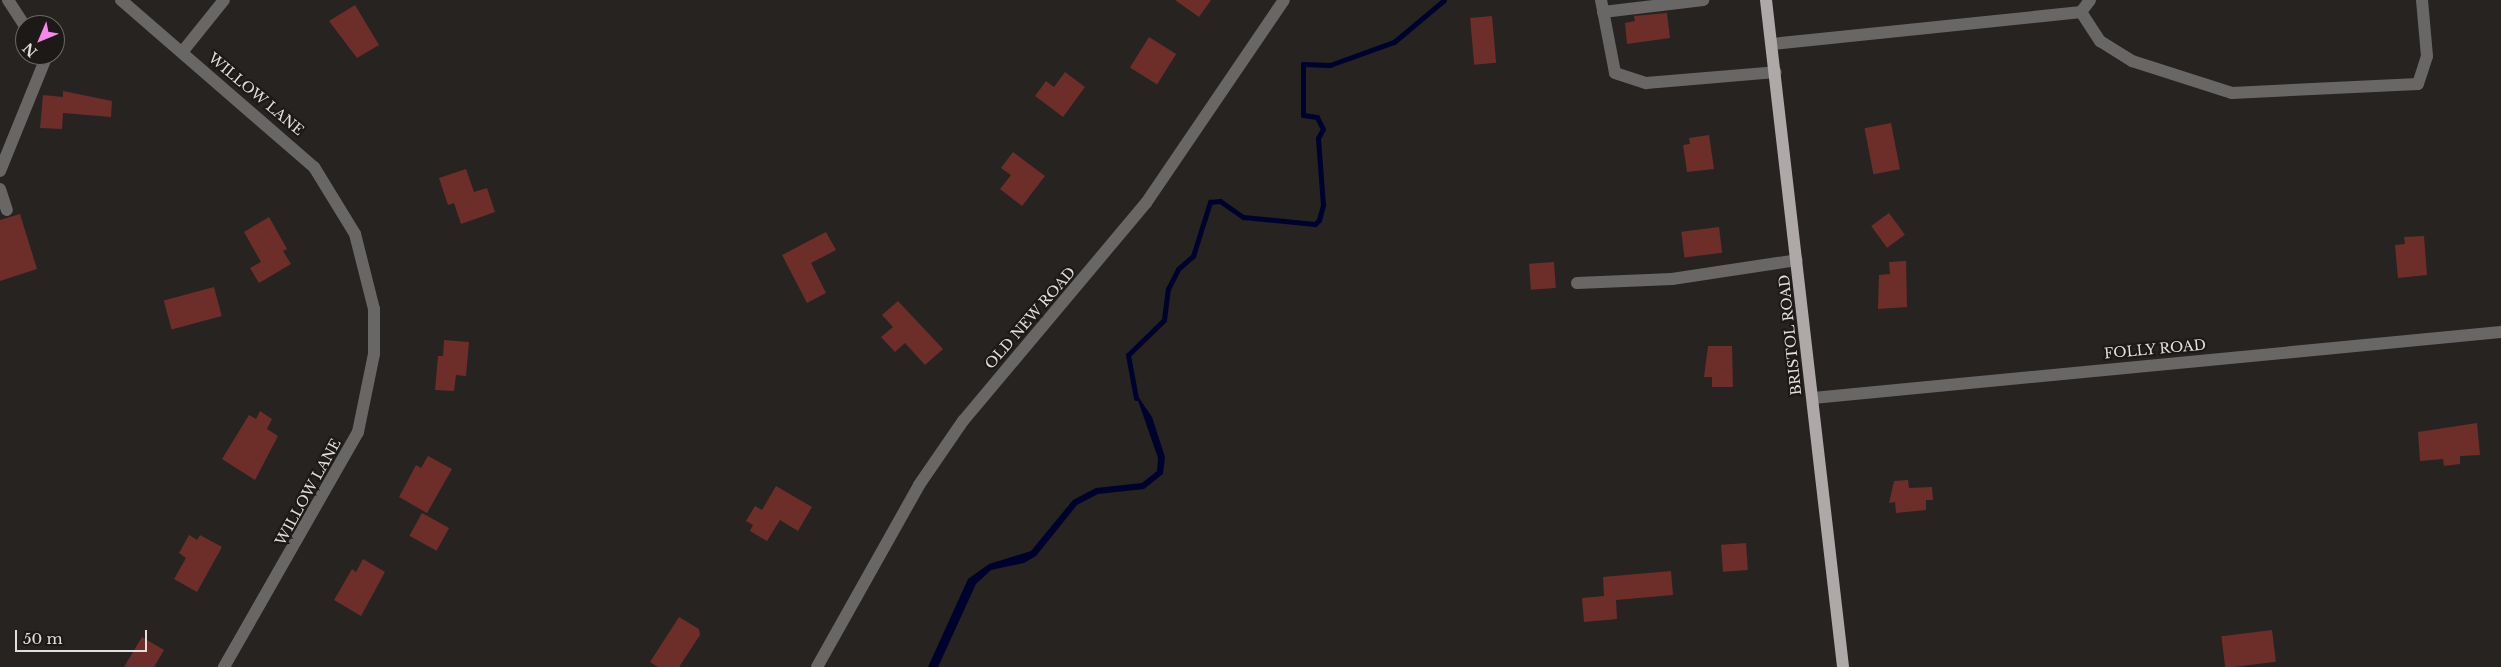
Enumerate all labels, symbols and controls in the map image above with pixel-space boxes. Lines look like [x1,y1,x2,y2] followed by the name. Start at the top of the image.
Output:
[15,15,65,65] north arrow
[19,39,41,61] text: N
[205,49,307,139] street label: WILLOW LANE
[981,264,1079,372] street label: OLD NEW ROAD
[1775,274,1805,396] street label: BRISTOL ROAD
[2103,336,2207,362] street label: FOLLY ROAD
[272,436,344,548] street label: WILLOW LANE
[18,620,150,652] scale bar
[23,629,63,648] text: 50 m

